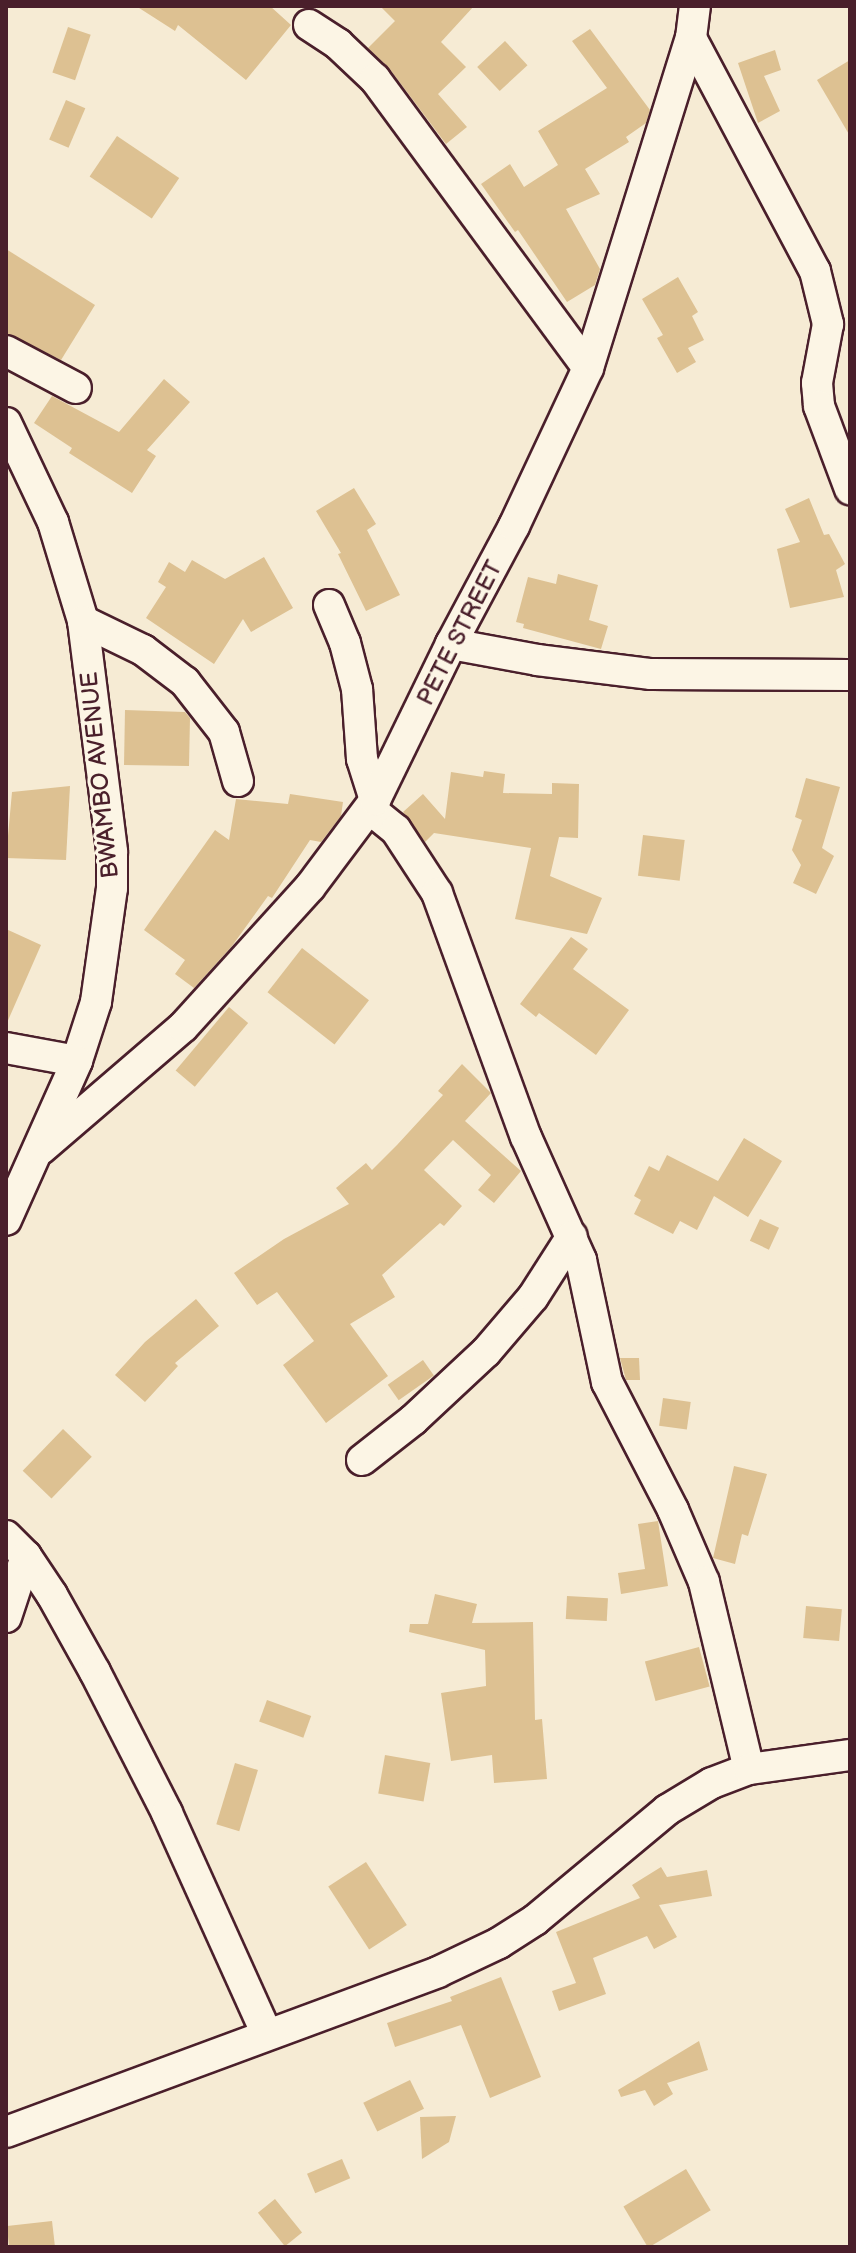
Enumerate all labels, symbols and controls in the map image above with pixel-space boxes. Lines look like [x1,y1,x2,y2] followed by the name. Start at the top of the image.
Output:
[411,556,509,710] street label: PETE STREET
[75,670,125,880] street label: BWAMBO AVENUE

